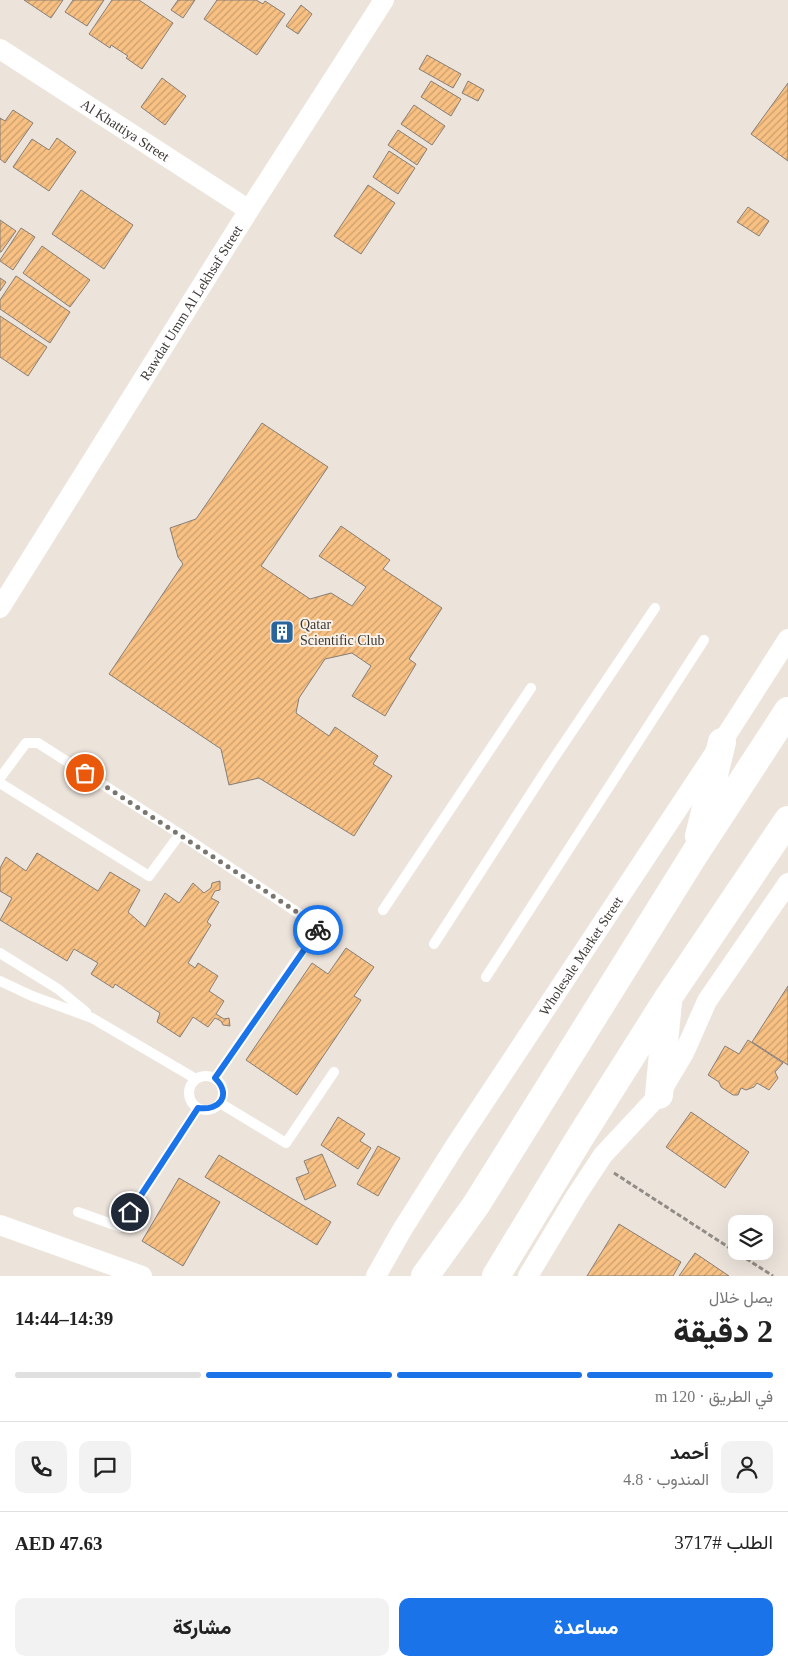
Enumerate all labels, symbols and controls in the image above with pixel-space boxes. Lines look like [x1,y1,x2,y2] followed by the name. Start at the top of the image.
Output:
[78,96,172,164] street label: Al Khattiya Street
[137,223,245,383] street label: Rawdat Umm Al Lekhsaf Street
[300,617,384,648] place label: Qatar Scientific Club
[269,619,295,645] building icon: Qatar Scientific Club
[64,752,106,794] pin
[71,759,99,787] icon: bag
[536,894,625,1018] street label: Wholesale Market Street
[293,905,343,955] courier
[304,916,332,944] icon: bike
[109,1191,151,1233] pin
[116,1198,144,1226] icon: home
[728,1215,773,1260] map controls
[728,1215,773,1260] button: layers
[709,1289,773,1306] text: يصل خلال
[15,1308,113,1329] text: 14:39–14:44
[673,1313,773,1349] text: 2 دقيقة
[655,1388,773,1405] text: في الطريق · 120 m
[15,1441,67,1493] button: phone
[79,1441,131,1493] button: chat
[721,1441,773,1493] button: person
[670,1442,709,1463] text: أحمد
[623,1471,709,1488] text: المندوب · 4.8
[674,1532,773,1553] text: الطلب #3717
[15,1533,103,1554] text: AED 47.63
[15,1598,389,1656] button: مشاركة
[399,1598,773,1656] button: مساعدة

